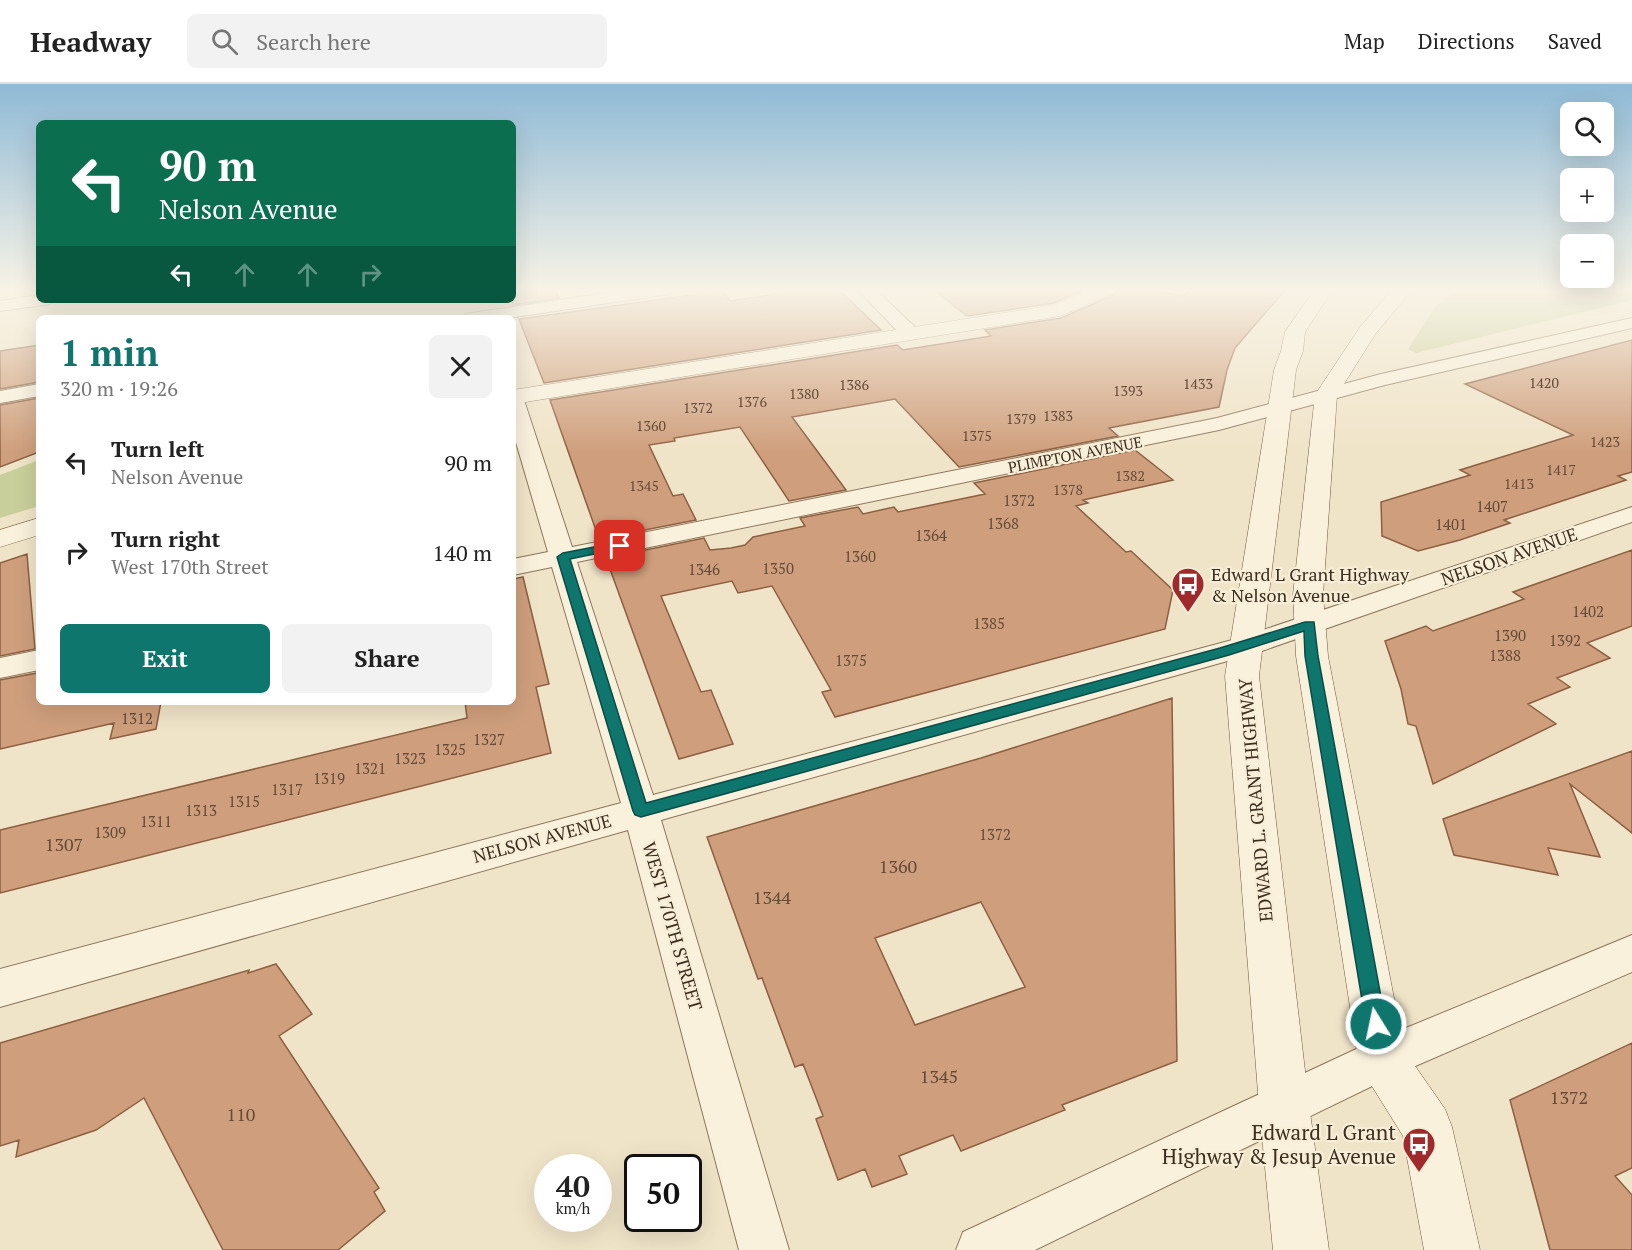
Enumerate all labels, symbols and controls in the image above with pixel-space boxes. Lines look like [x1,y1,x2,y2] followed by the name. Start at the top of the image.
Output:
[187,14,607,68] search box
[30,23,151,60] text: Headway
[208,25,241,58] icon: search
[256,27,371,56] text: Search here
[1344,27,1385,55] text: Map
[1418,27,1515,55] text: Directions
[1548,27,1602,55] text: Saved
[1560,102,1614,288] map controls
[1560,102,1614,156] button: search
[159,137,257,193] text: 90 m
[60,144,138,222] icon: left
[1560,168,1614,222] button: +
[159,191,338,227] text: Nelson Avenue
[1560,234,1614,288] button: −
[165,258,198,291] icon: left
[228,258,261,291] icon: ahead
[291,258,324,291] icon: ahead
[354,258,387,291] icon: right
[60,329,158,376] text: 1 min
[429,335,492,398] button: close
[1529,373,1559,392] house number: 1420
[1183,374,1213,393] house number: 1433
[60,375,178,402] text: 320 m · 19:26
[839,375,869,394] house number: 1386
[1113,381,1143,400] house number: 1393
[789,384,819,403] house number: 1380
[737,392,767,411] house number: 1376
[683,398,713,417] house number: 1372
[1043,406,1073,425] house number: 1383
[1006,409,1036,428] house number: 1379
[636,416,666,435] house number: 1360
[962,426,992,445] house number: 1375
[1006,431,1144,477] street label: PLIMPTON AVENUE
[1590,432,1620,451] house number: 1423
[111,434,204,463] text: Turn left
[60,446,93,479] icon: left
[444,448,492,477] text: 90 m
[1546,460,1576,479] house number: 1417
[111,463,243,490] text: Nelson Avenue
[1115,466,1145,485] house number: 1382
[1504,474,1534,493] house number: 1413
[629,476,659,495] house number: 1345
[1053,480,1083,499] house number: 1378
[1003,490,1035,510] house number: 1372
[1476,496,1508,516] house number: 1407
[987,513,1019,533] house number: 1368
[1435,514,1467,534] house number: 1401
[594,520,645,571] pin
[1438,521,1580,591] street label: NELSON AVENUE
[111,524,220,553] text: Turn right
[915,525,947,545] house number: 1364
[603,529,636,562] icon: arrive
[60,536,93,569] icon: right
[432,538,492,567] text: 140 m
[844,546,876,566] house number: 1360
[111,553,269,580] text: West 170th Street
[762,558,794,578] house number: 1350
[688,559,720,579] house number: 1346
[1211,562,1410,607] place label: Edward L Grant Highway & Nelson Avenue
[1170,566,1206,613] bus stop icon: Edward L Grant Highway & Nelson Avenue
[1572,601,1604,621] house number: 1402
[973,613,1005,633] house number: 1385
[60,624,270,693] button: Exit
[282,624,492,693] button: Share
[1494,625,1526,645] house number: 1390
[1549,630,1581,650] house number: 1392
[1489,645,1521,665] house number: 1388
[835,650,867,670] house number: 1375
[1232,677,1278,923] street label: EDWARD L. GRANT HIGHWAY
[121,708,153,728] house number: 1312
[473,729,505,749] house number: 1327
[434,739,466,759] house number: 1325
[394,748,426,768] house number: 1323
[354,758,386,778] house number: 1321
[313,768,345,788] house number: 1319
[271,779,303,799] house number: 1317
[228,791,260,811] house number: 1315
[185,800,217,820] house number: 1313
[470,808,614,868] street label: NELSON AVENUE
[140,811,172,831] house number: 1311
[94,822,126,842] house number: 1309
[979,824,1011,844] house number: 1372
[45,832,83,856] house number: 1307
[637,839,709,1013] street label: WEST 170TH STREET
[879,854,917,878] house number: 1360
[753,885,792,909] house number: 1344
[1344,992,1408,1056] position arrow
[920,1064,958,1088] house number: 1345
[1550,1085,1588,1109] house number: 1372
[227,1102,255,1126] house number: 110
[1162,1118,1396,1170] place label: Edward L Grant Highway & Jesup Avenue
[1401,1126,1437,1173] bus stop icon: Edward L Grant Highway & Jesup Avenue
[624,1154,702,1232] speed limit sign: 50
[556,1166,590,1206] text: 40
[556,1198,590,1218] text: km/h

